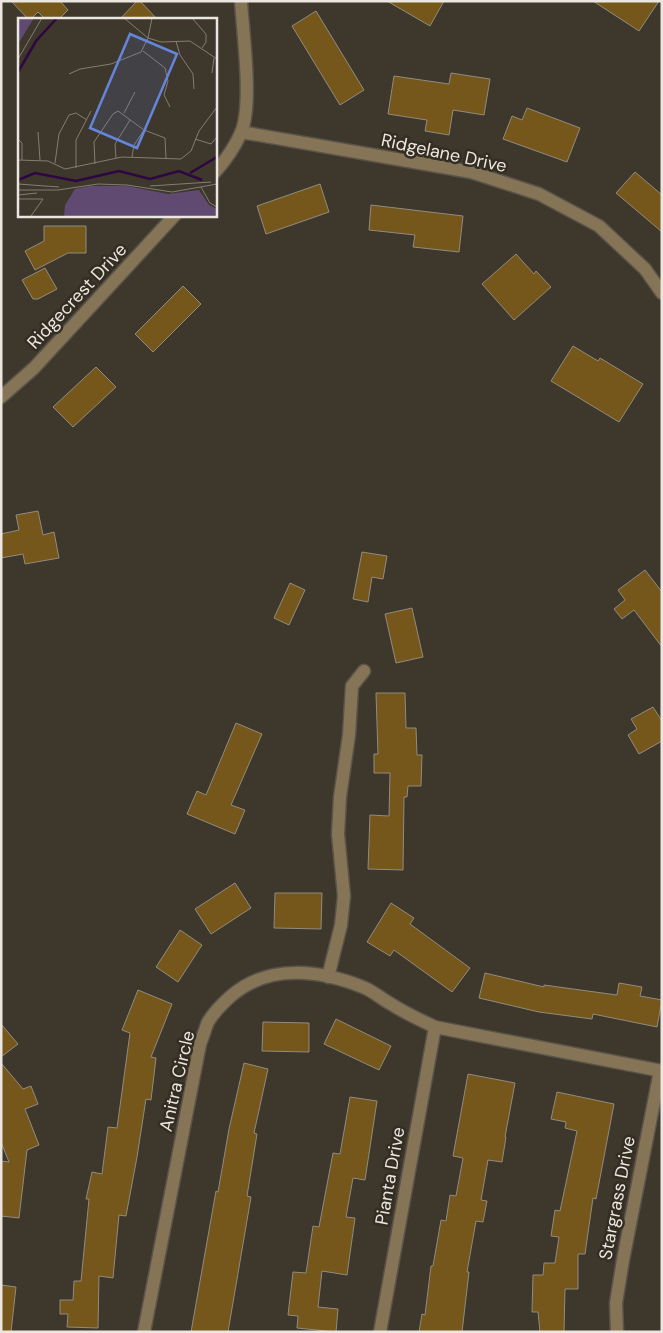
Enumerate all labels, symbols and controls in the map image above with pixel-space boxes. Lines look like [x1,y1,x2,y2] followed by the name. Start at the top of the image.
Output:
[18,18,216,216] inset map
[379,128,509,178] street label: Ridgelane Drive
[22,238,132,354] street label: Ridgecrest Drive
[154,1028,200,1134] street label: Anitra Circle
[370,1125,410,1227] street label: Pianta Drive
[593,1134,641,1262] street label: Stargrass Drive

